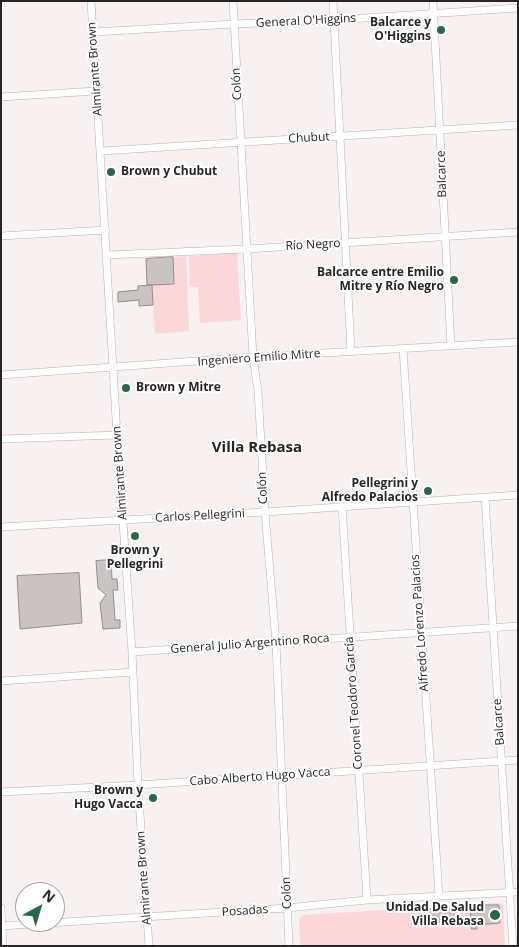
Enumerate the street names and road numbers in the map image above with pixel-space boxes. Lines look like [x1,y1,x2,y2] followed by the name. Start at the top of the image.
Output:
[256,11,356,31] street label: General O'Higgins
[85,21,105,117] street label: Almirante Brown
[229,67,245,101] street label: Colón
[288,130,330,146] street label: Chubut
[434,150,450,198] street label: Balcarce
[285,236,341,254] street label: Río Negro
[197,347,321,369] street label: Ingeniero Emilio Mitre
[110,425,130,521] street label: Almirante Brown
[255,471,271,505] street label: Colón
[155,506,245,526] street label: Carlos Pellegrini
[408,554,432,692] street label: Alfredo Lorenzo Palacios
[170,631,330,657] street label: General Julio Argentino Roca
[342,636,366,770] street label: Coronel Teodoro García
[490,698,508,746] street label: Balcarce
[189,765,331,789] street label: Cabo Alberto Hugo Vacca
[134,830,154,926] street label: Almirante Brown
[279,877,295,909] street label: Colón
[221,902,269,920] street label: Posadas

